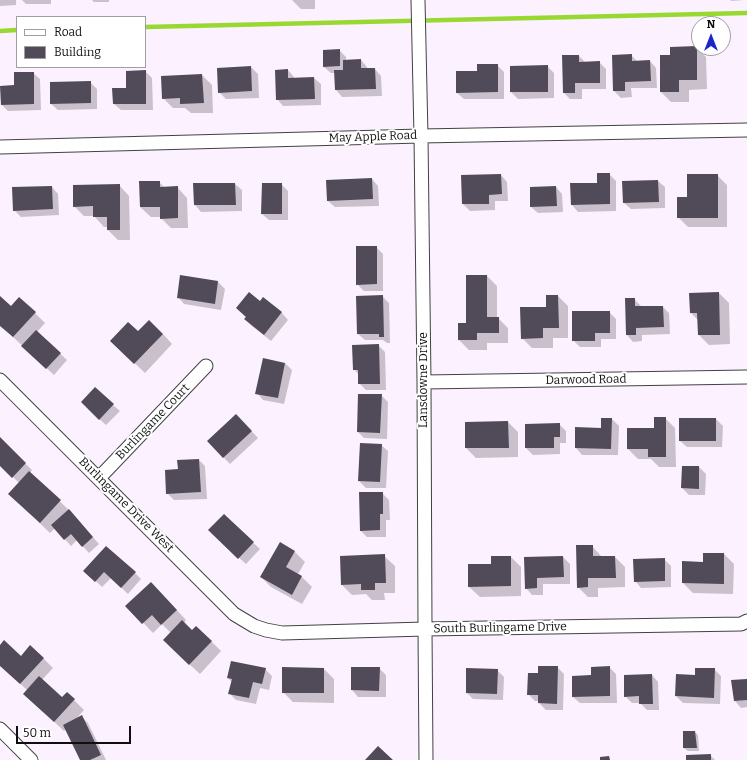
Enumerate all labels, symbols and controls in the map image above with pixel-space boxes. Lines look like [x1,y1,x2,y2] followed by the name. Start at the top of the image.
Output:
[16,16,146,68] legend
[691,16,731,56] north arrow
[707,18,715,31] text: N
[54,25,82,39] text: Road
[54,45,101,59] text: Building
[328,128,418,146] street label: May Apple Road
[417,332,431,428] street label: Lansdowne Drive
[545,372,627,388] street label: Darwood Road
[113,381,193,463] street label: Burlingame Court
[76,455,176,555] street label: Burlingame Drive West
[433,620,567,636] street label: South Burlingame Drive
[18,718,133,744] scale bar
[23,726,51,740] text: 50 m

